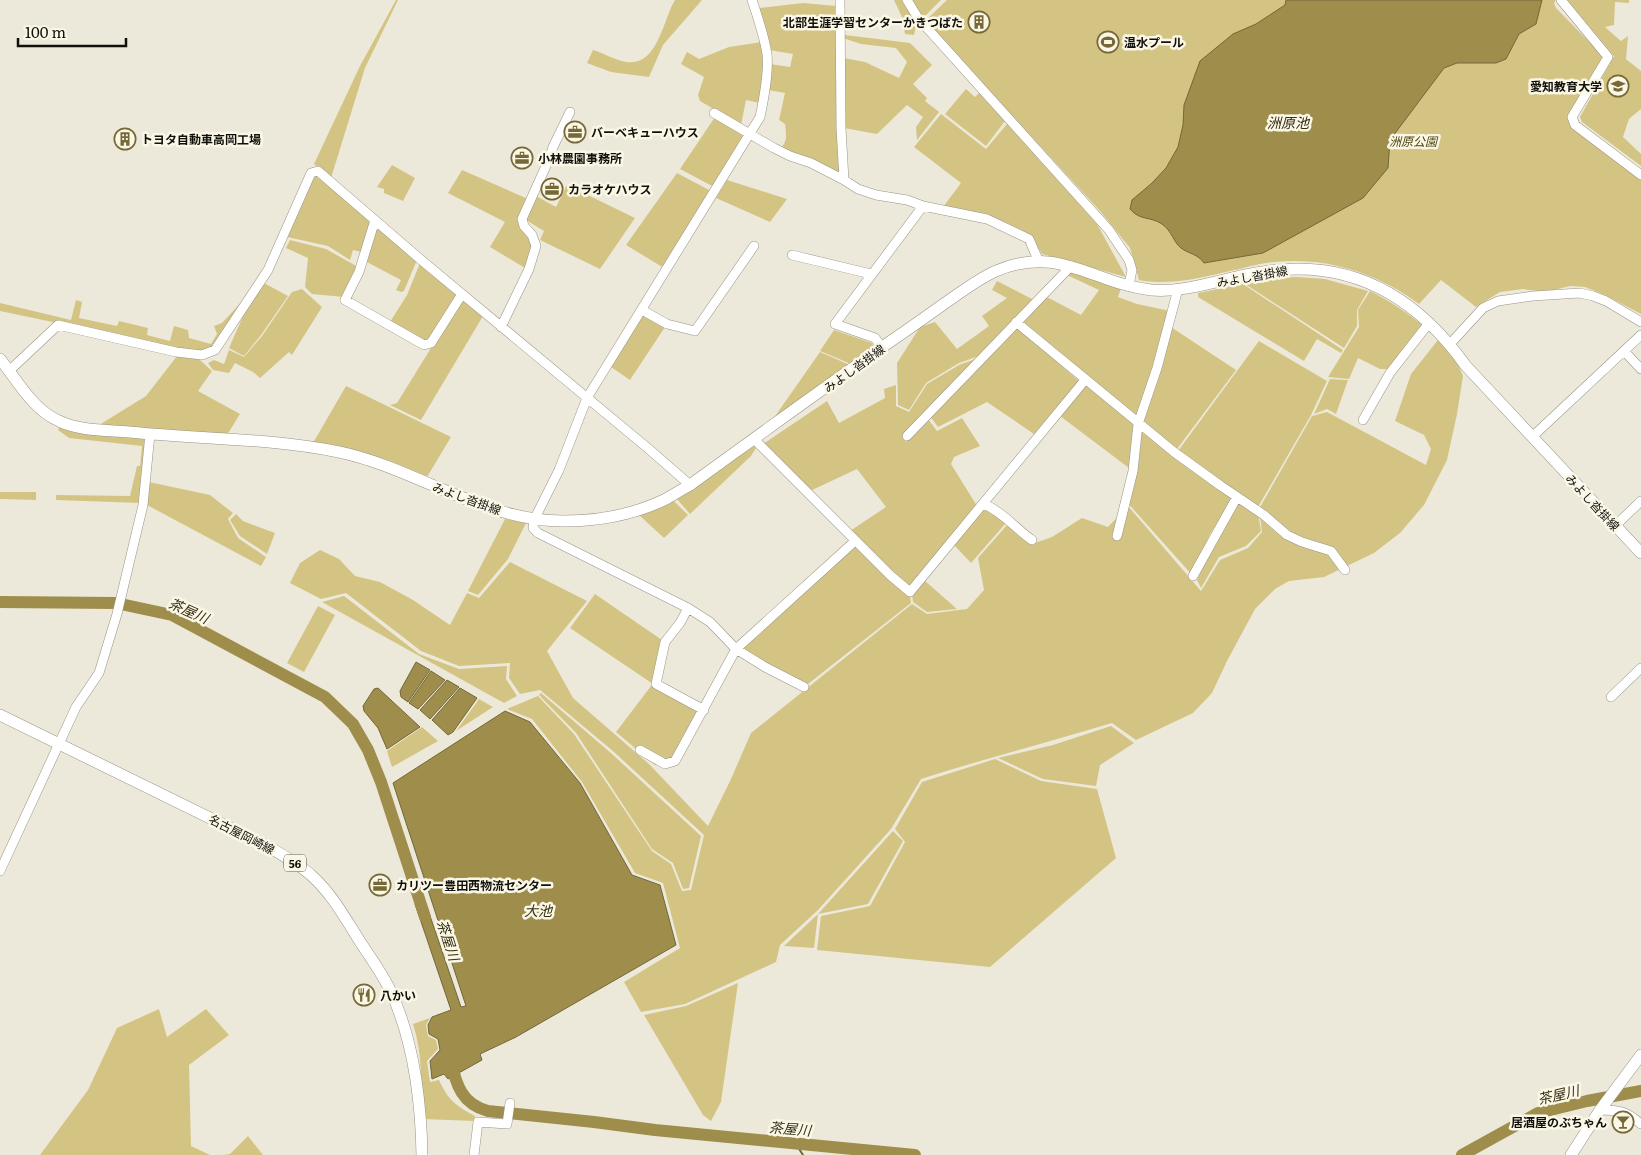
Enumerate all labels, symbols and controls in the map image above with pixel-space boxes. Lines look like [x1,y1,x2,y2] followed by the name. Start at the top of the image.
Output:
[967,10,991,34] building icon: 北部生涯学習センターかきつばた
[783,13,963,31] place label: 北部生涯学習センターかきつばた
[18,15,125,47] scale bar
[25,20,66,43] text: 100 m
[1096,30,1120,54] sports icon: 温水プール
[1124,33,1184,51] place label: 温水プール
[1606,74,1630,98] school or university icon: 愛知教育大学
[1530,77,1602,95] place label: 愛知教育大学
[1267,112,1311,132] water label: 洲原池
[563,120,587,144] office icon: バーベキューハウス
[591,123,699,141] place label: バーベキューハウス
[113,127,137,151] building icon: トヨタ自動車高岡工場
[141,130,261,148] place label: トヨタ自動車高岡工場
[1389,132,1439,150] park label: 洲原公園
[510,146,534,170] office icon: 小林農園事務所
[538,149,622,167] place label: 小林農園事務所
[540,177,564,201] office icon: カラオケハウス
[568,180,652,198] place label: カラオケハウス
[1215,261,1289,291] street label: みよし沓掛線
[820,340,888,396] street label: みよし沓掛線
[1562,470,1624,534] street label: みよし沓掛線
[430,477,504,519] street label: みよし沓掛線
[166,592,214,628] water label: 茶屋川
[206,810,278,858] street label: 名古屋岡崎線
[284,854,306,871] road number: 56
[368,873,392,897] office icon: カリツー豊田西物流センター
[396,876,552,894] place label: カリツー豊田西物流センター
[524,900,554,920] water label: 大池
[433,917,466,965] water label: 茶屋川
[352,983,376,1007] restaurant icon: 八かい
[380,986,416,1004] place label: 八かい
[1535,1079,1583,1108] water label: 茶屋川
[1611,1110,1635,1134] bar icon: 居酒屋のぶちゃん
[1511,1113,1607,1131] place label: 居酒屋のぶちゃん
[768,1116,814,1140] water label: 茶屋川

